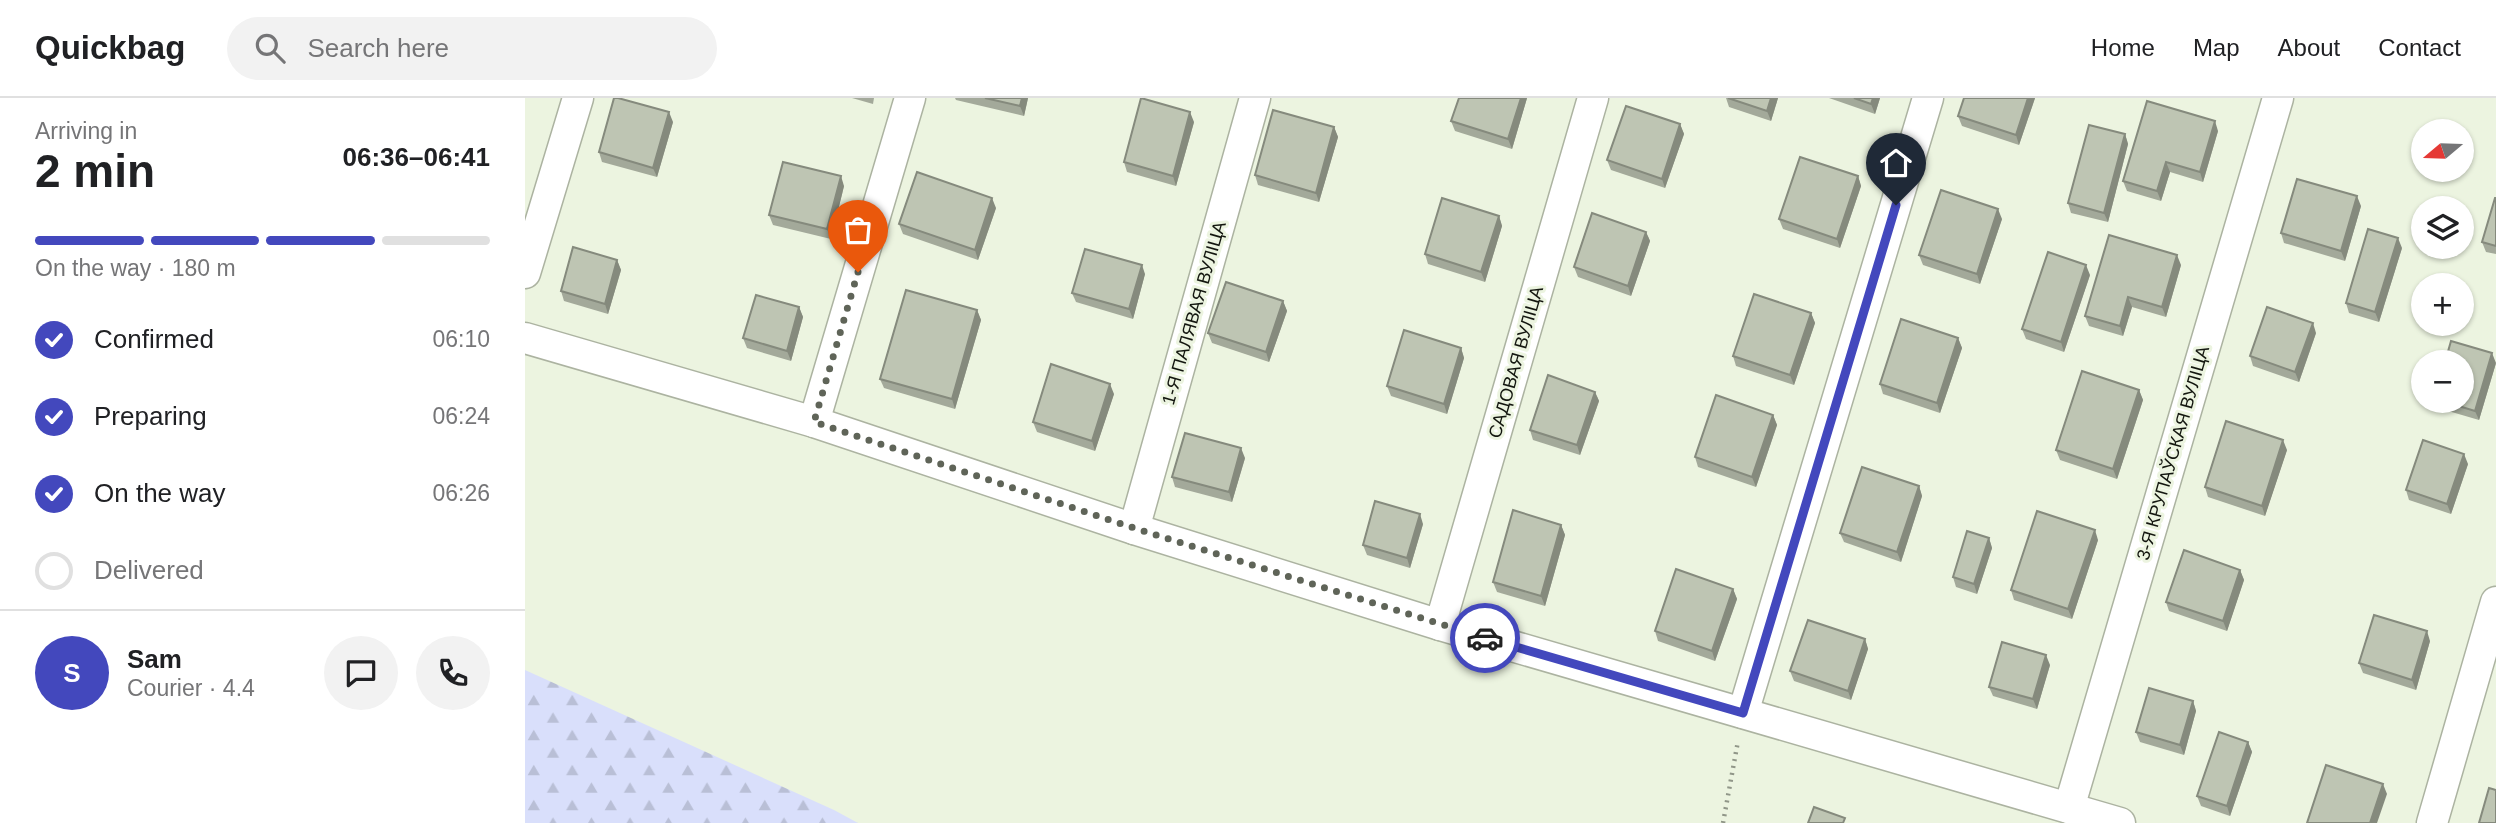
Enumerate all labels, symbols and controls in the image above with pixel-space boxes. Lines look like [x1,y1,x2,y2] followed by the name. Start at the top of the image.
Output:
[227,17,717,80] search box
[35,29,185,66] text: Quickbag
[251,29,289,67] icon: search
[307,33,449,63] text: Search here
[2091,34,2155,61] text: Home
[2193,34,2240,61] text: Map
[2278,34,2340,61] text: About
[2378,34,2461,61] text: Contact
[35,118,137,144] text: Arriving in
[2411,119,2475,182] north arrow
[2411,119,2474,413] map controls
[1866,133,1926,205] pin
[343,142,490,172] text: 06:36–06:41
[1877,144,1915,182] icon: home
[35,145,155,197] text: 2 min
[2411,196,2474,259] button: layers
[828,200,888,272] pin
[839,211,877,249] icon: bag
[1158,219,1230,407] street label: 1-Я ПАЛЯВАЯ ВУЛІЦА
[35,255,236,281] text: On the way · 180 m
[2411,273,2474,336] button: +
[1485,284,1547,440] street label: САДОВАЯ ВУЛІЦА
[35,321,73,359] icon: check
[94,324,214,354] text: Confirmed
[432,326,490,352] text: 06:10
[2132,343,2213,562] street label: 3-Я КРУПАЎСКАЯ ВУЛІЦА
[2411,350,2474,413] button: −
[35,398,73,436] icon: check
[94,401,207,431] text: Preparing
[432,403,490,429] text: 06:24
[35,475,73,513] icon: check
[94,478,226,508] text: On the way
[432,480,490,506] text: 06:26
[94,555,204,585] text: Delivered
[1450,603,1520,673] courier
[1466,619,1504,657] icon: car
[324,636,398,710] button: chat
[416,636,490,710] button: phone
[127,644,182,674] text: Sam
[63,658,81,688] text: S
[127,675,255,701] text: Courier · 4.4

